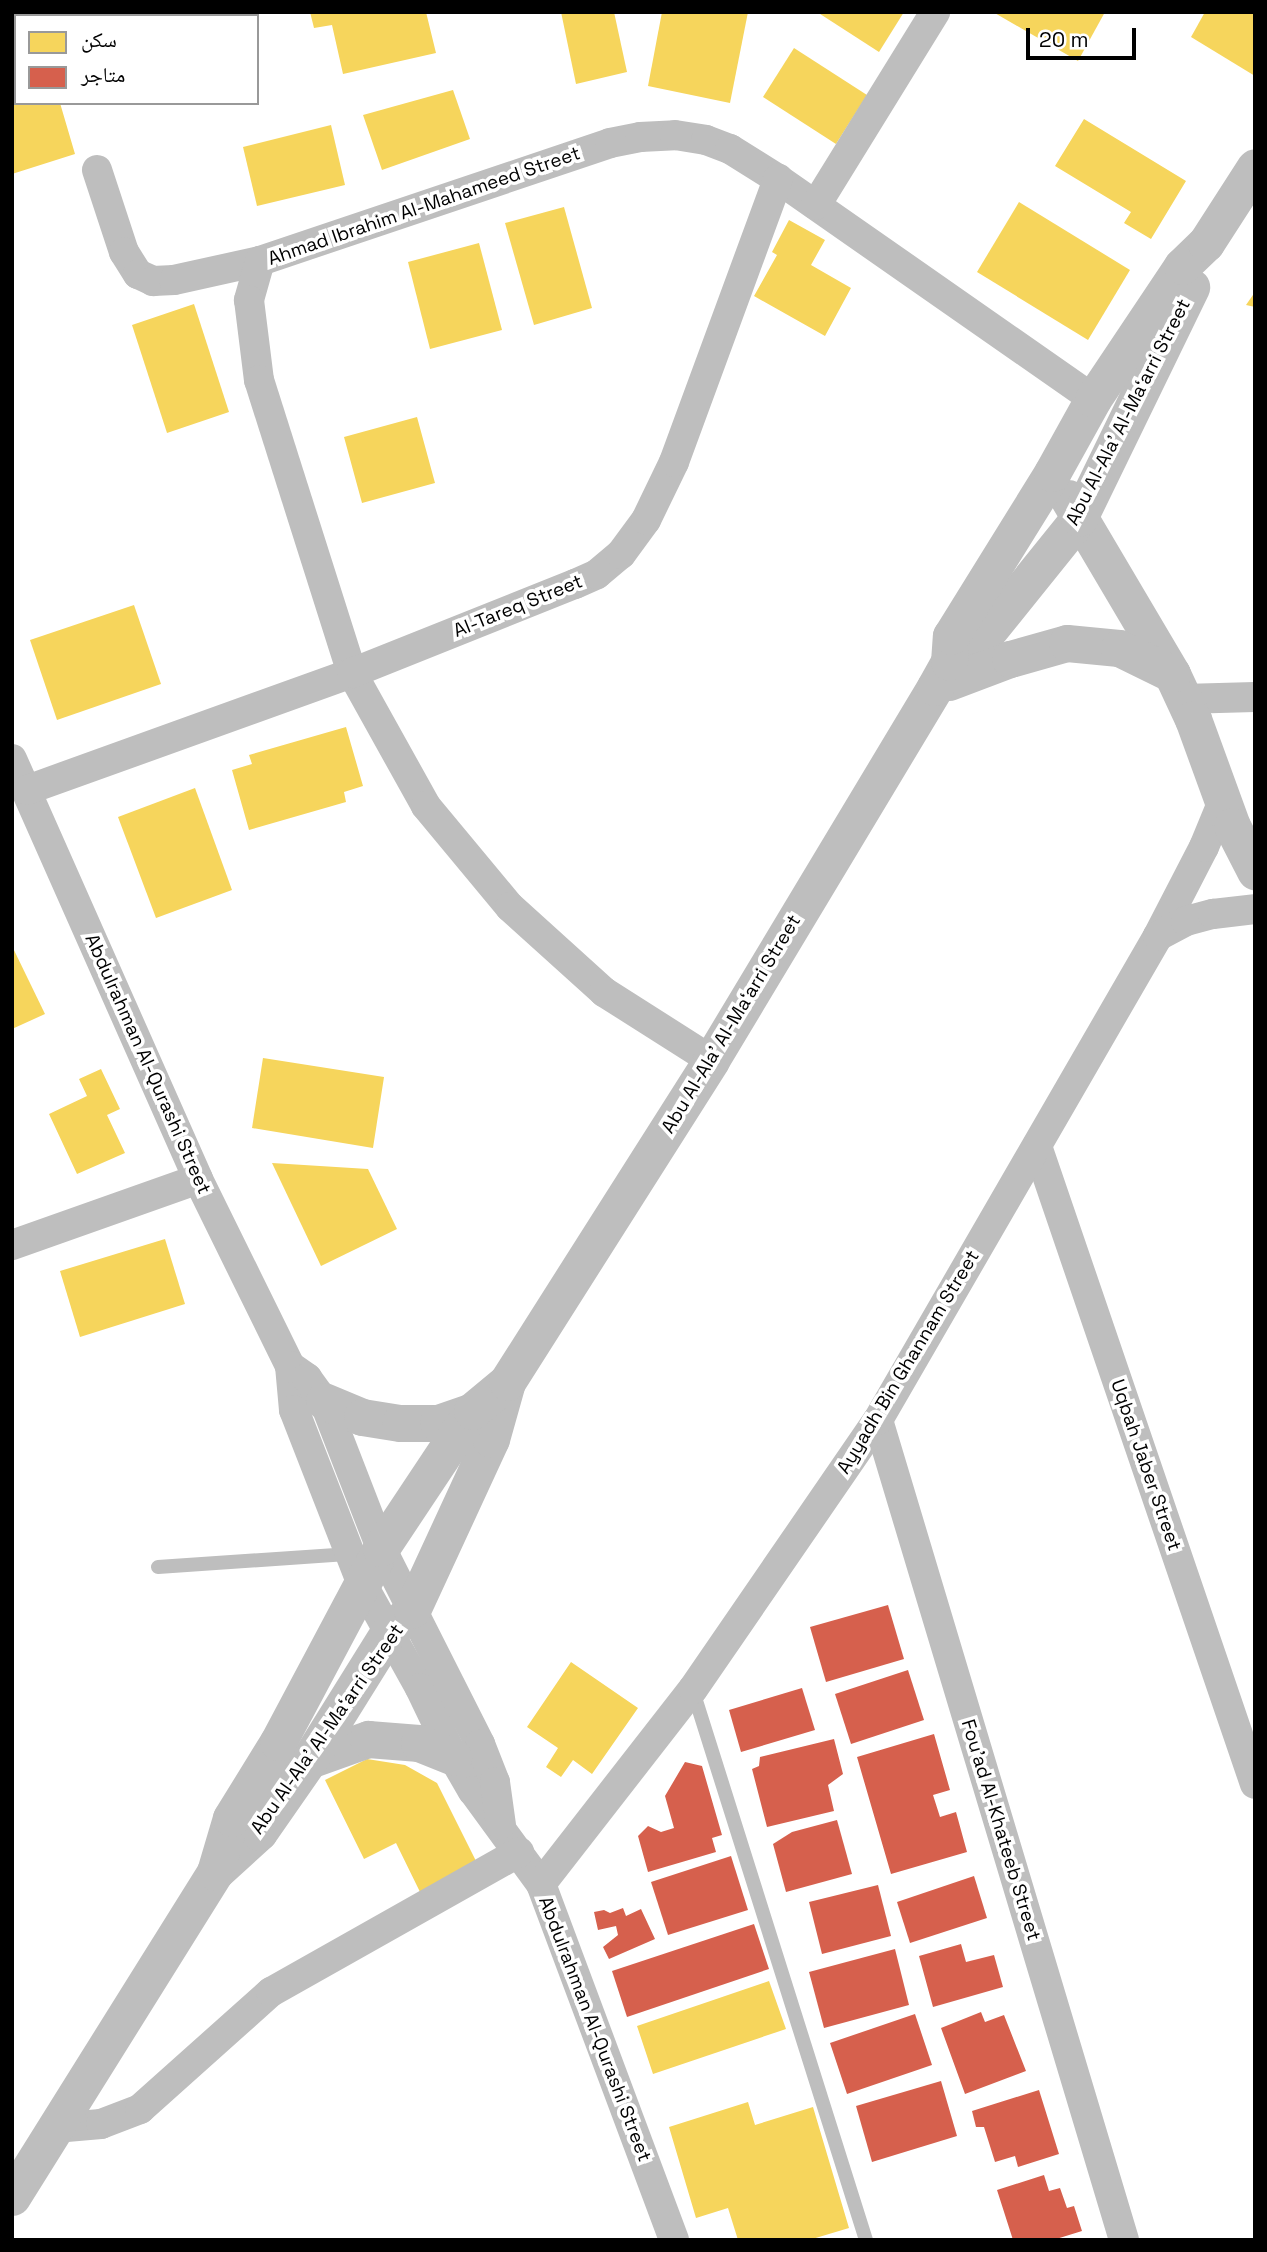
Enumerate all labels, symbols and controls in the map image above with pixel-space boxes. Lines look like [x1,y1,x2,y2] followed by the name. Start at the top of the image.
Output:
[14,14,259,105] legend
[1029,14,1139,58] scale bar
[81,26,117,53] text: سكن
[1039,26,1089,53] text: 20 m
[81,61,125,88] text: متاجر
[265,142,583,270] street label: Ahmad Ibrahim Al-Mahameed Street
[1061,295,1195,529] street label: Abu Al-Ala' Al-Maʻarri Street
[450,570,586,642] street label: Al-Tareq Street
[656,910,806,1138] street label: Abu Al-Ala' Al-Maʻarri Street
[80,930,216,1198] street label: Abdulrahman Al-Qurashi Street
[832,1246,984,1478] street label: Ayyadh Bin Ghannam Street
[1106,1376,1186,1554] street label: Uqbah Jaber Street
[245,1619,409,1839] street label: Abu Al-Ala' Al-Maʻarri Street
[956,1716,1046,1944] street label: Fou’ad Al-Khateeb Street
[534,1893,656,2165] street label: Abdulrahman Al-Qurashi Street

